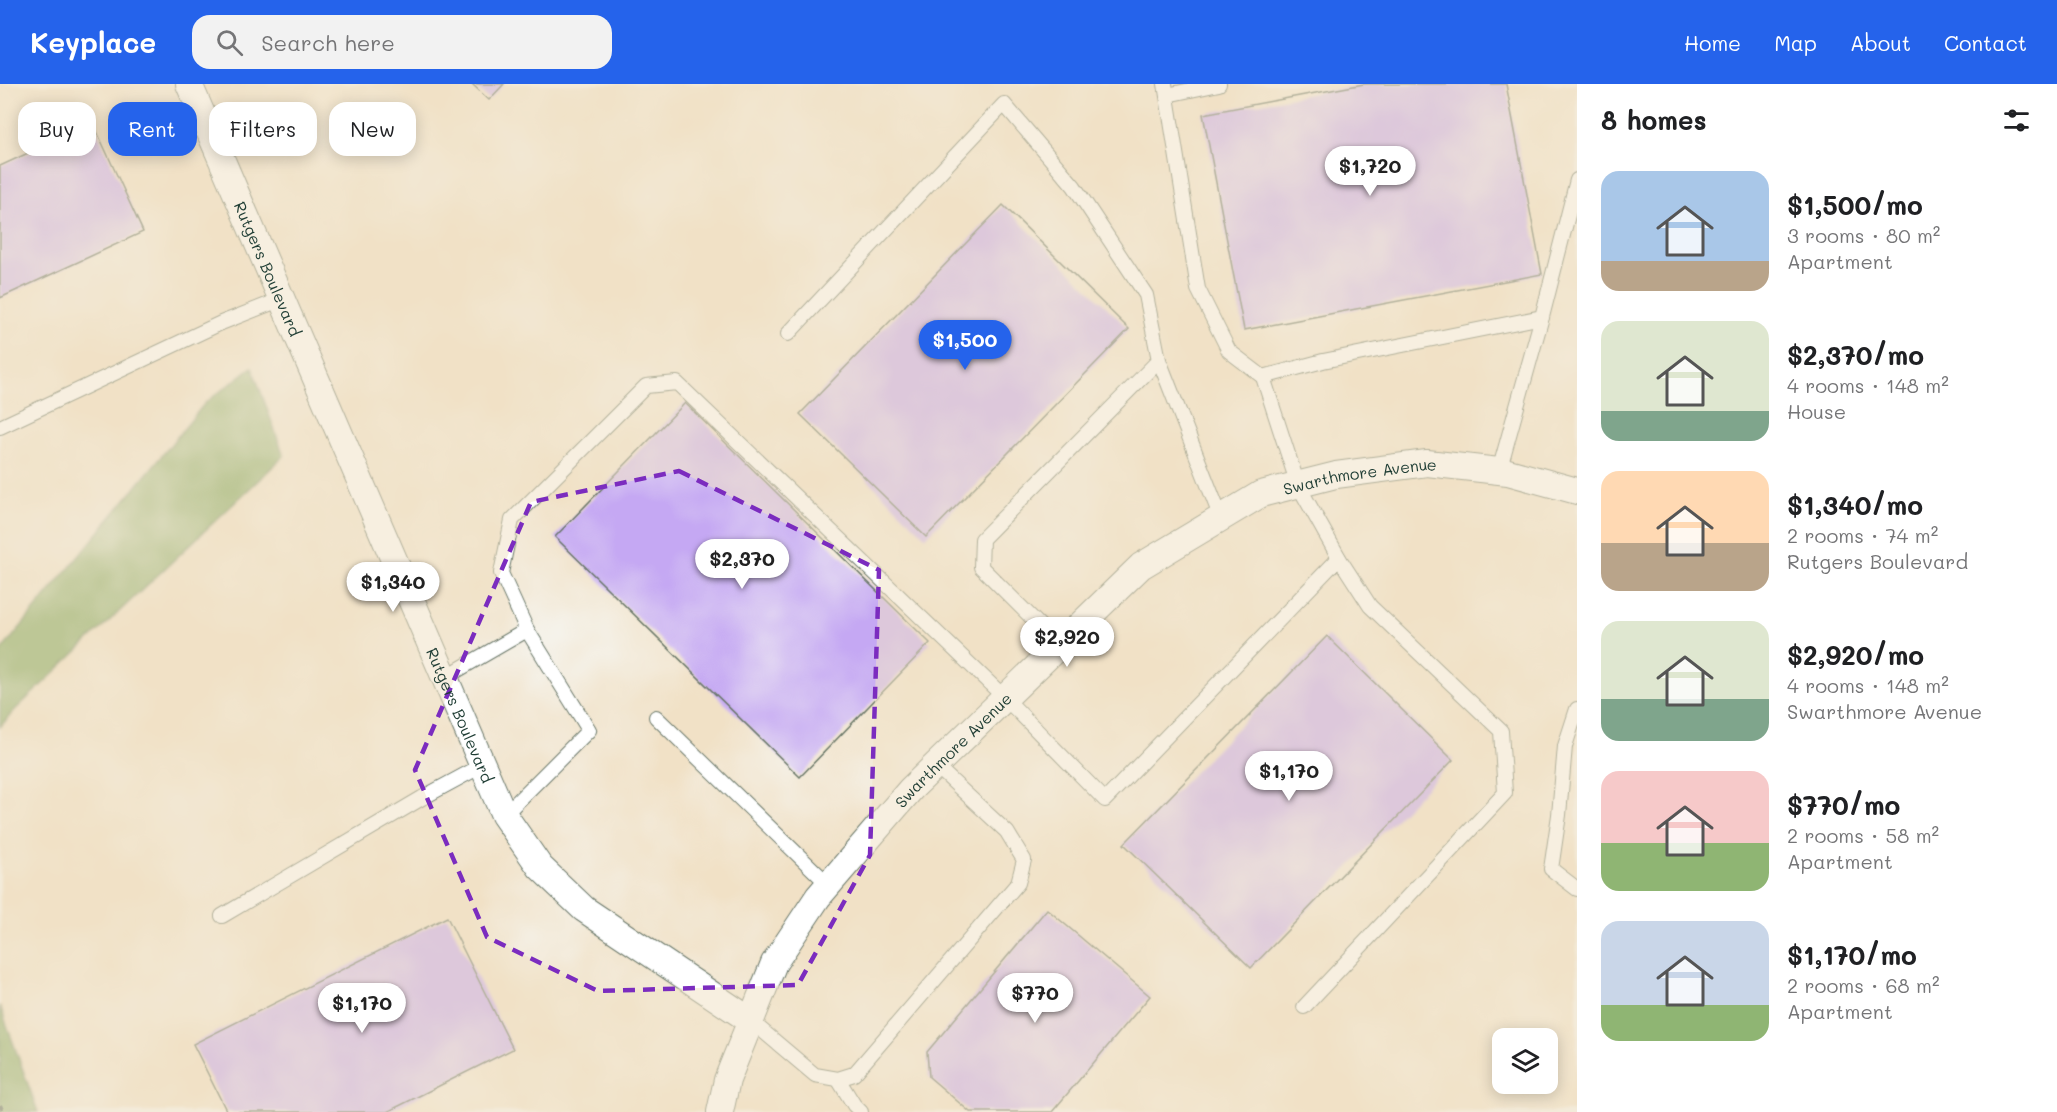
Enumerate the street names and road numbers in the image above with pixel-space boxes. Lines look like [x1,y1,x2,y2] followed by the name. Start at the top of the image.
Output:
[230,198,307,339] street label: Rutgers Boulevard
[1281,453,1438,499] street label: Swarthmore Avenue
[423,644,499,786] street label: Rutgers Boulevard
[889,687,1016,812] street label: Swarthmore Avenue

